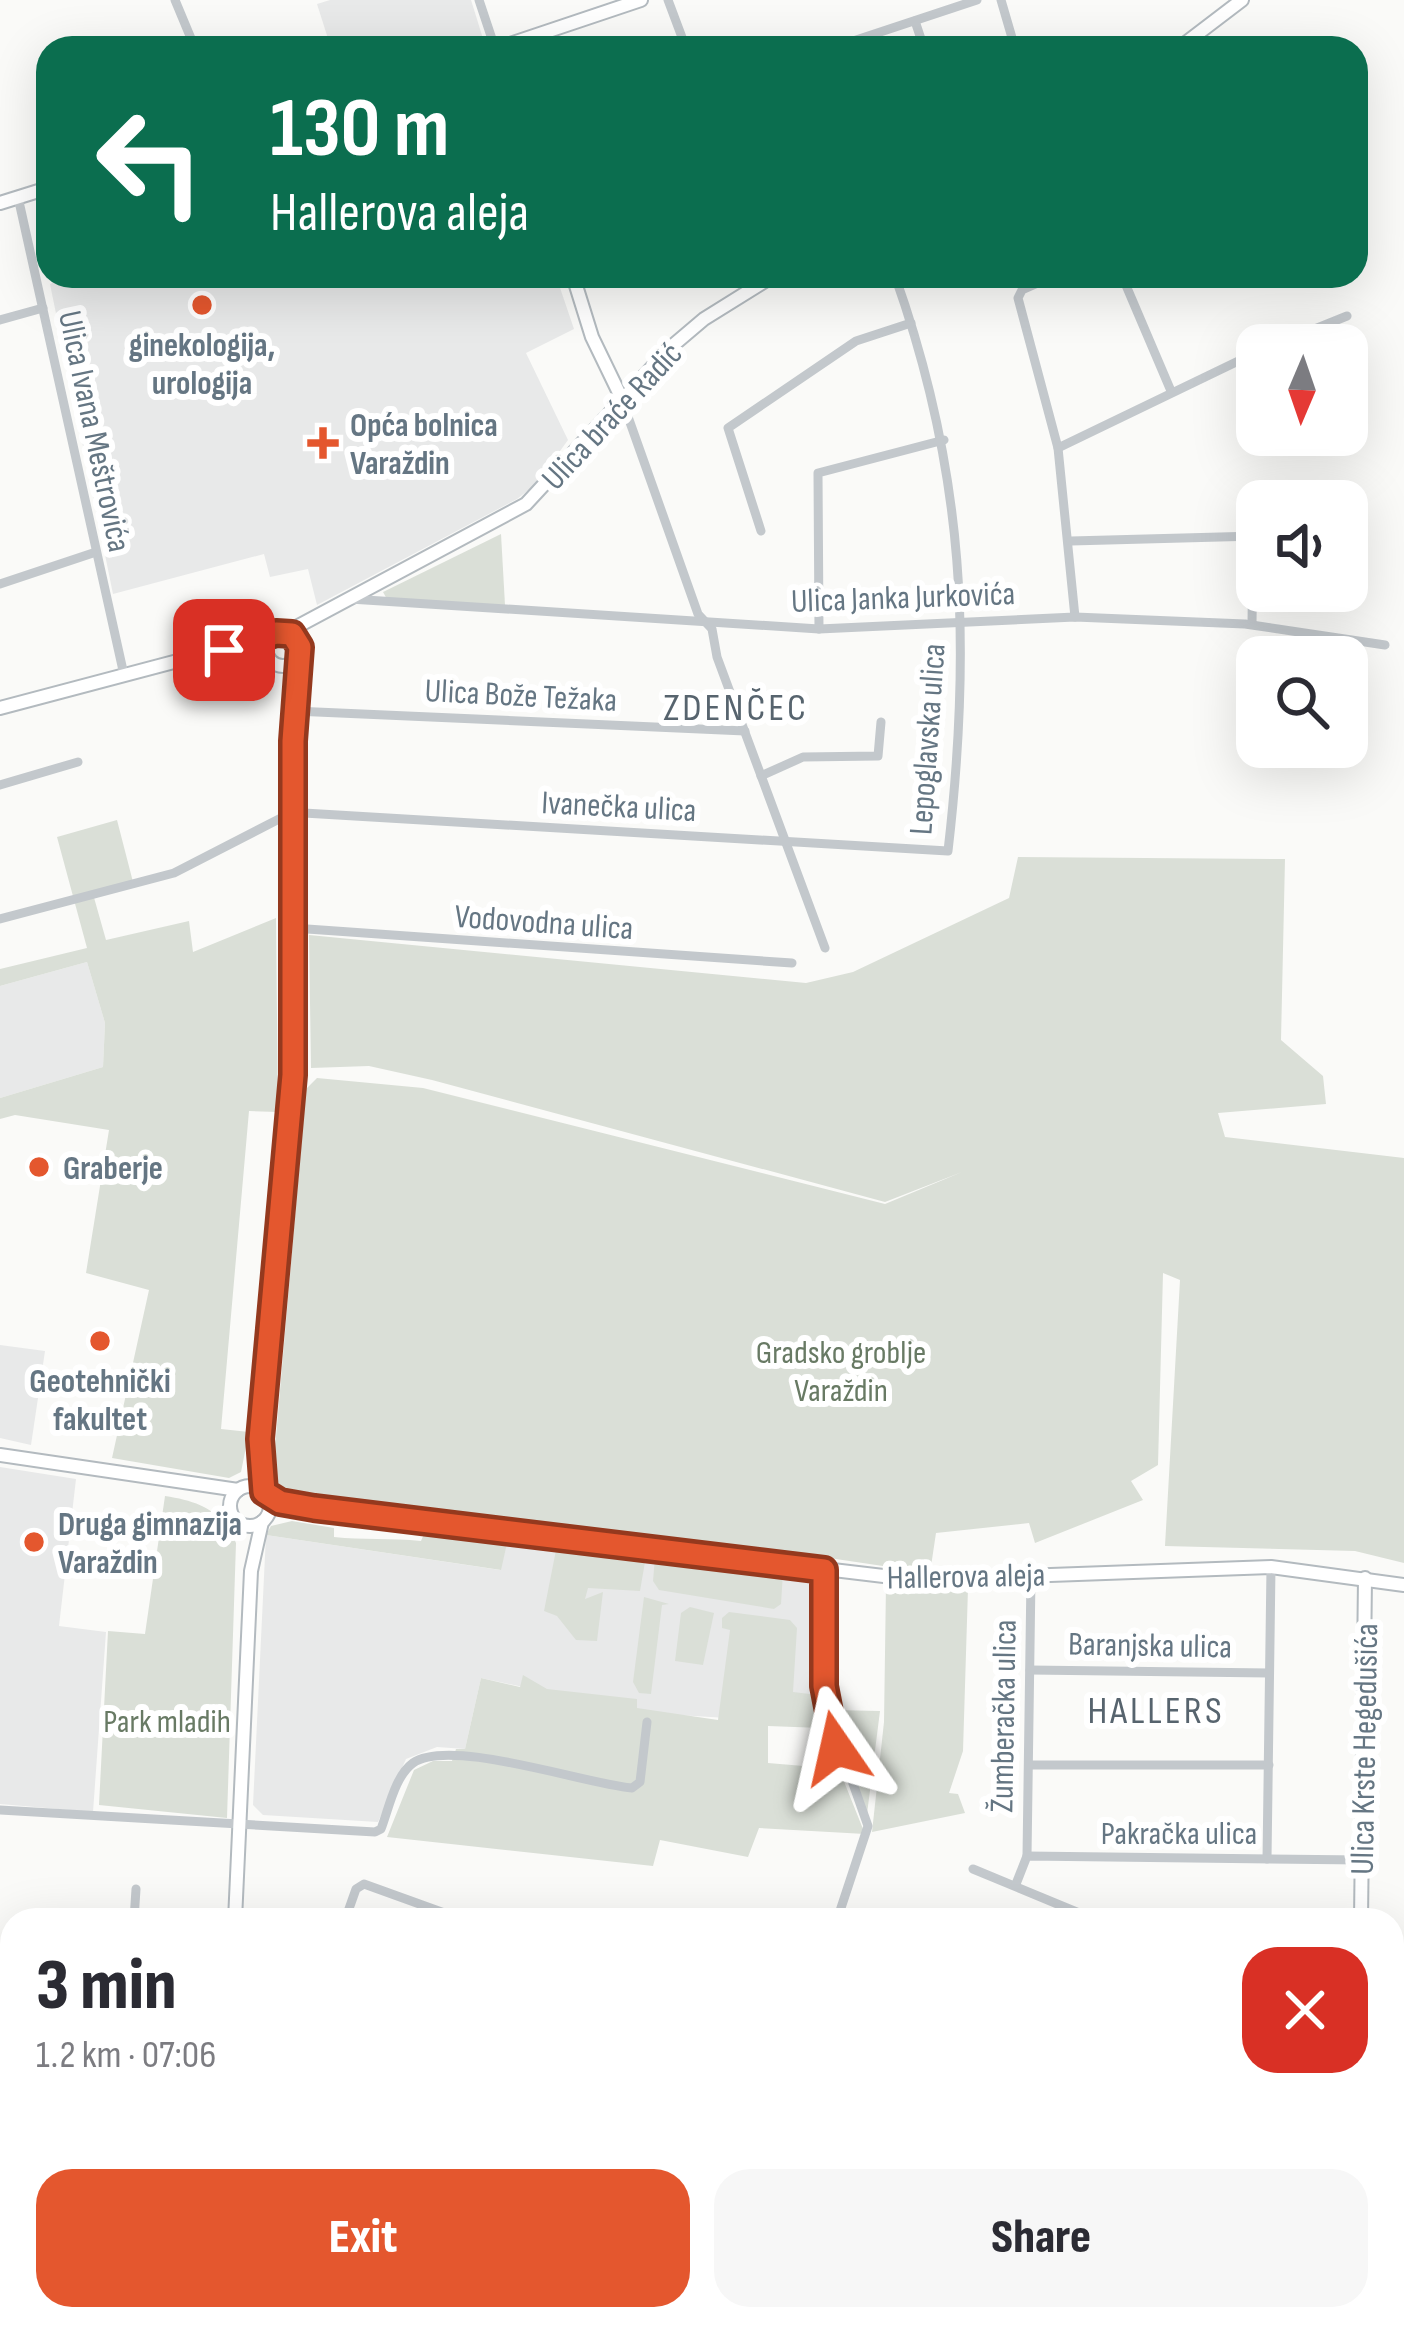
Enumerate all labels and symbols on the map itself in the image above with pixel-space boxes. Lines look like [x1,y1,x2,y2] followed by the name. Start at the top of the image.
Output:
[189,292,215,318] marker: ginekologija, urologija
[49,307,139,556] street label: Ulica Ivana Meštrovića
[1236,324,1368,456] north arrow
[129,326,275,404] place label: ginekologija, urologija
[534,334,691,499] street label: Ulica braće Radić
[350,406,498,484] place label: Opća bolnica Varaždin
[307,427,339,459] marker: Opća bolnica Varaždin
[790,574,1016,622] street label: Ulica Janka Jurkovića
[173,599,275,701] pin
[901,642,955,836] street label: Lepoglavska ulica
[424,671,618,721] street label: Ulica Bože Težaka
[663,685,809,732] district label: ZDENČEC
[540,783,697,831] street label: Ivanečka ulica
[453,897,635,949] street label: Vodovodna ulica
[63,1149,163,1189] place label: Graberje
[26,1154,52,1180] marker: Graberje
[87,1328,113,1354] marker: Geotehnički fakultet
[756,1333,926,1411] park label: Gradsko groblje Varaždin
[29,1362,171,1440] place label: Geotehnički fakultet
[58,1505,242,1583] place label: Druga gimnazija Varaždin
[21,1529,47,1555] marker: Druga gimnazija Varaždin
[887,1556,1046,1598] street label: Hallerova aleja
[982,1619,1026,1813] street label: Žumberačka ulica
[1343,1623,1387,1875] street label: Ulica Krste Hegedušića
[1068,1625,1232,1667] street label: Baranjska ulica
[773,1685,899,1811] position arrow
[1087,1688,1225,1735] district label: HALLERS
[103,1702,231,1742] park label: Park mladih
[1101,1814,1257,1854] street label: Pakračka ulica

